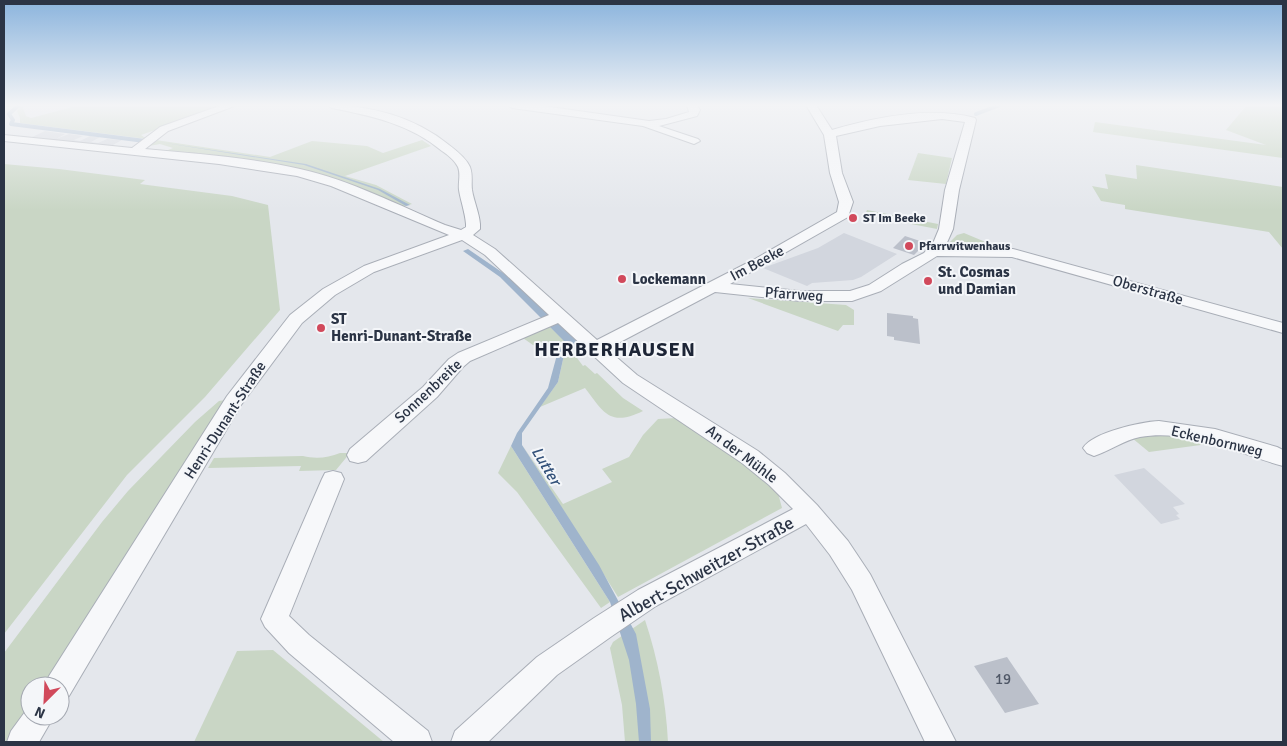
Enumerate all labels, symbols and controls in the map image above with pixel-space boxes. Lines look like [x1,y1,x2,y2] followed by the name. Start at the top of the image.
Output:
[863,211,926,226] place label: ST Im Beeke
[847,212,859,224] marker: ST Im Beeke
[919,239,1011,254] place label: Pfarrwitwenhaus
[903,240,915,252] marker: Pfarrwitwenhaus
[727,241,787,285] street label: Im Beeke
[938,263,1016,298] place label: St. Cosmas und Damian
[632,270,706,288] place label: Lockemann
[1111,271,1185,309] street label: Oberstraße
[616,273,628,285] marker: Lockemann
[922,275,934,287] marker: St. Cosmas und Damian
[764,283,824,305] street label: Pfarrweg
[331,310,472,345] place label: ST Henri-Dunant-Straße
[315,322,327,334] marker: ST Henri-Dunant-Straße
[534,337,696,362] district label: HERBERHAUSEN
[391,355,465,427] street label: Sonnenbreite
[180,358,270,482] street label: Henri-Dunant-Straße
[703,421,781,487] street label: An der Mühle
[1169,422,1265,460] street label: Eckenbornweg
[527,443,566,491] water label: Lutter
[614,512,798,626] street label: Albert-Schweitzer-Straße
[995,670,1011,688] house number: 19
[20,676,70,726] north arrow
[32,703,48,722] text: N

